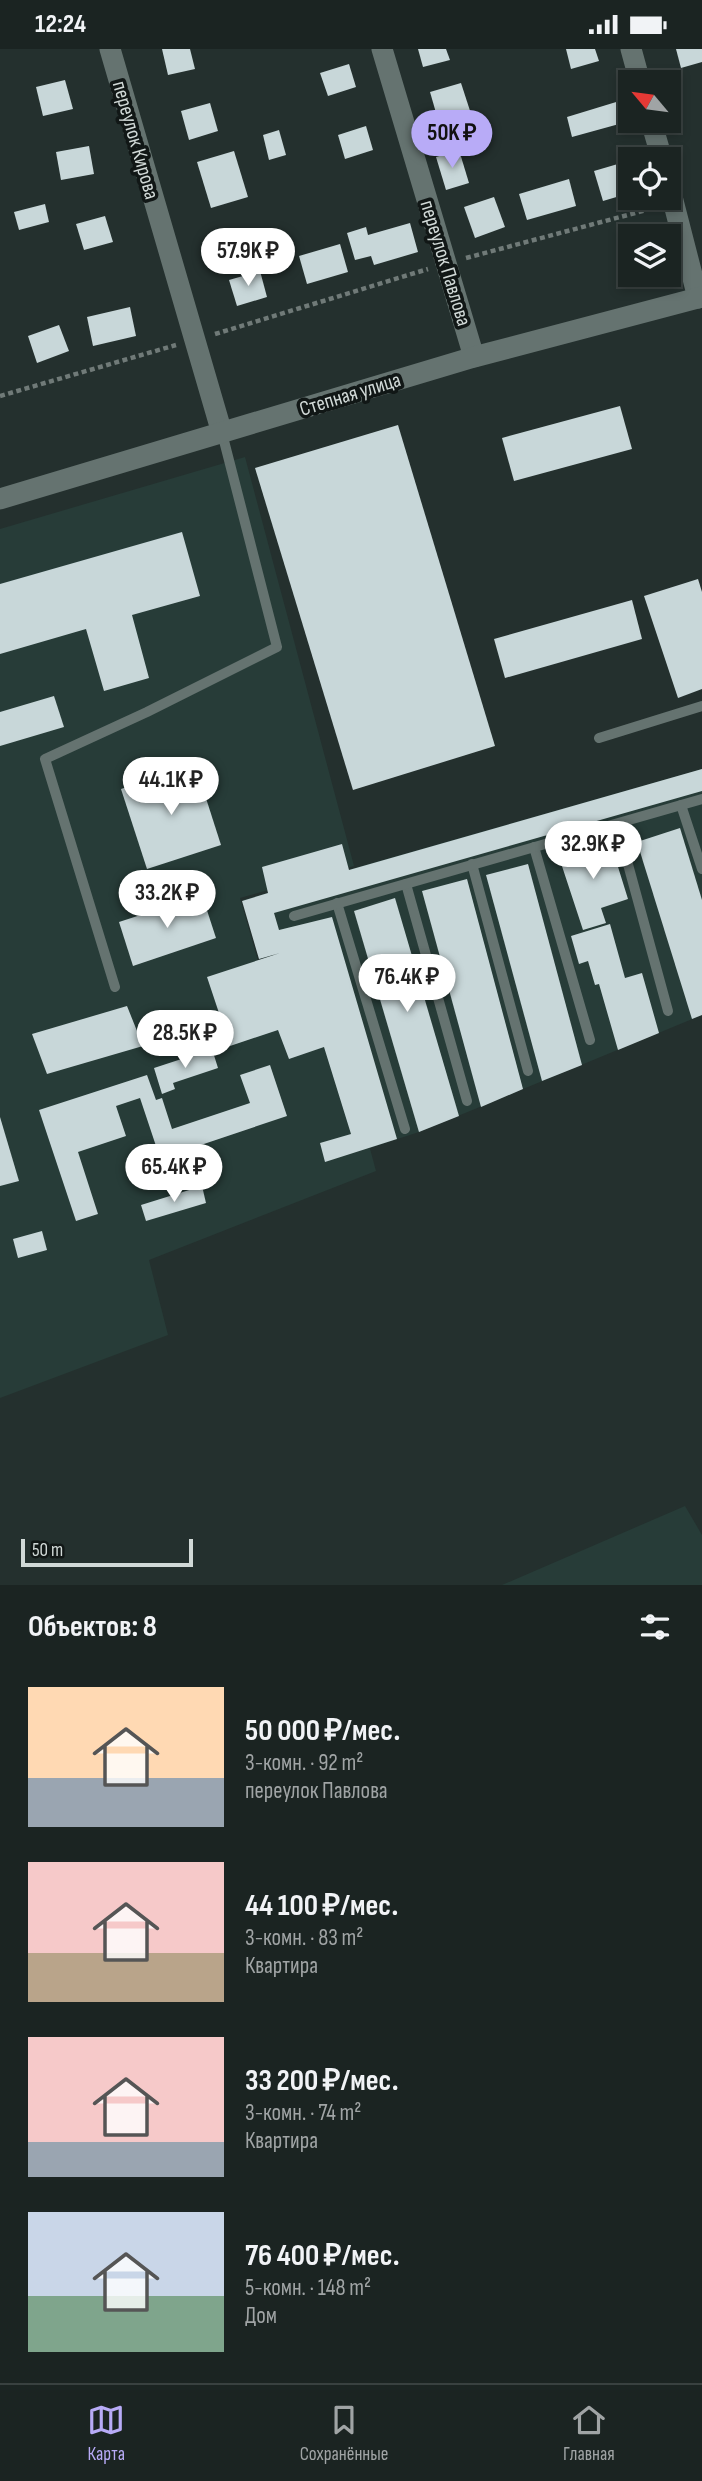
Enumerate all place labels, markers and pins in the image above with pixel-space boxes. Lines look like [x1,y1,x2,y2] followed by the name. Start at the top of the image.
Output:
[403,110,501,170] pin: 50K ₽
[183,229,313,288] pin: 57.9K ₽
[106,757,236,817] pin: 44.1K ₽
[528,821,658,881] pin: 32.9K ₽
[102,871,232,930] pin: 33.2K ₽
[342,955,472,1014] pin: 76.4K ₽
[120,1011,250,1070] pin: 28.5K ₽
[109,1145,239,1204] pin: 65.4K ₽

